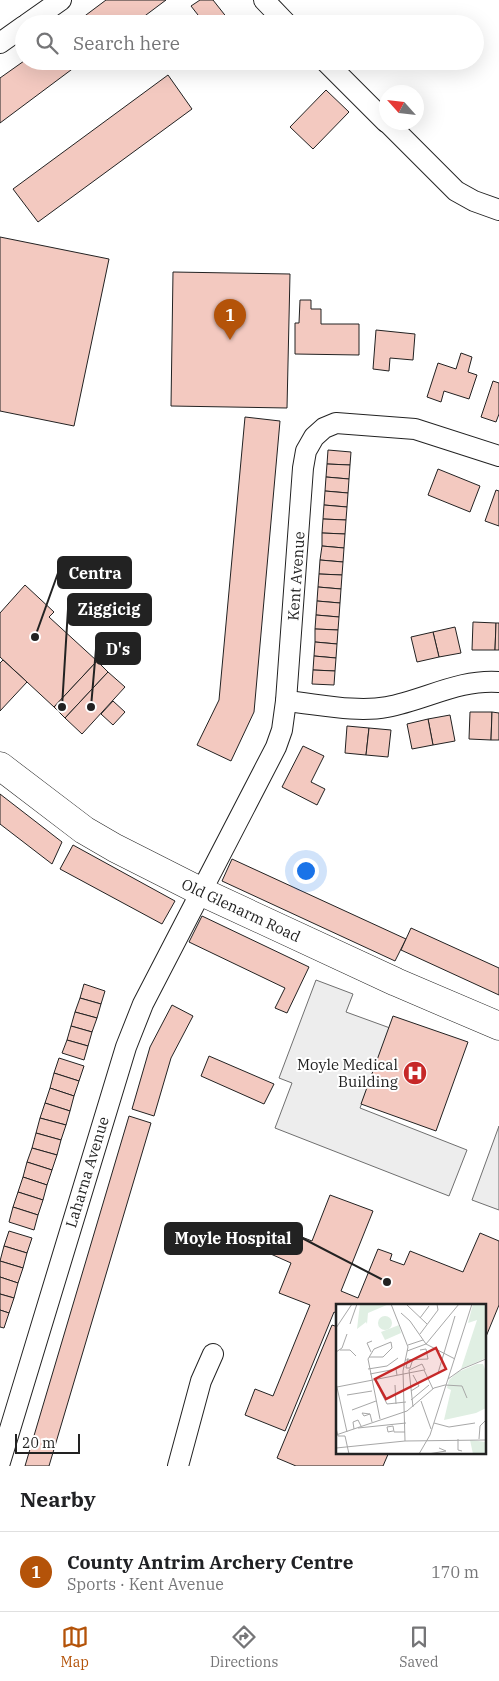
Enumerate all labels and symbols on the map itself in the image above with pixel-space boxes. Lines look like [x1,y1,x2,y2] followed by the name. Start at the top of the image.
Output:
[379,85,424,130] north arrow
[214,299,246,340] pin: 1
[283,531,309,621] street label: Kent Avenue
[58,557,131,588] callout: Centra
[68,563,122,583] text: Centra
[68,594,151,625] callout: Ziggicig
[78,599,141,619] text: Ziggicig
[96,633,140,664] callout: D's
[106,639,130,659] text: D's
[293,858,319,884] your location
[178,874,304,946] street label: Old Glenarm Road
[297,1055,398,1091] place label: Moyle Medical Building
[402,1060,428,1086] hospital icon: Moyle Medical Building
[61,1114,113,1230] street label: Laharna Avenue
[165,1223,302,1254] callout: Moyle Hospital
[175,1228,291,1248] text: Moyle Hospital
[336,1304,486,1454] inset map
[15,1431,80,1454] scale bar

